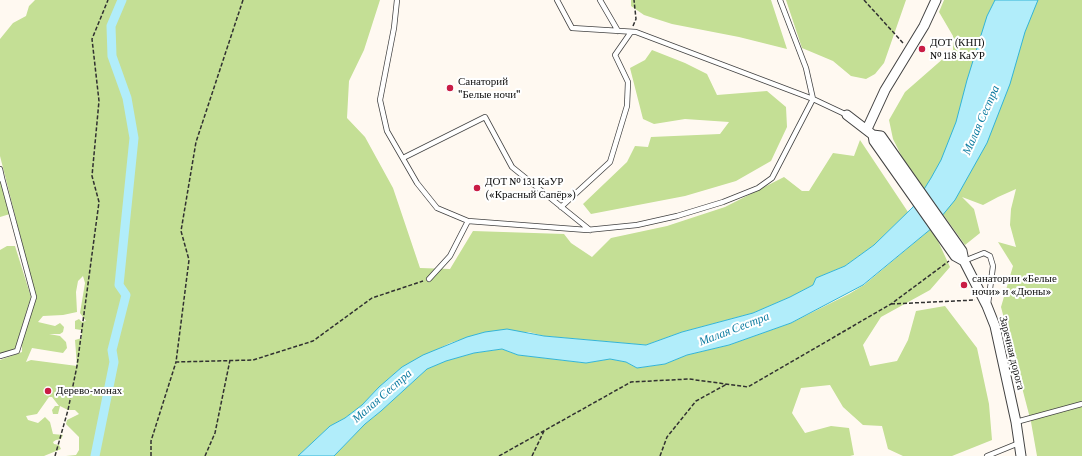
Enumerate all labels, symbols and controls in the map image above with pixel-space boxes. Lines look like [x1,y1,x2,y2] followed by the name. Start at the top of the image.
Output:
[930,36,985,62] place label: ДОТ (КНП) № 118 КаУР
[917,44,927,54] marker: ДОТ (КНП) № 118 КаУР
[458,75,521,101] place label: Санаторий "Белые ночи"
[445,83,455,93] marker: Санаторий "Белые ночи"
[959,83,1003,157] water label: Малая Сестра
[485,175,576,201] place label: ДОТ № 131 КаУР («Красный Сапёр»)
[472,183,482,193] marker: ДОТ № 131 КаУР («Красный Сапёр»)
[972,272,1057,298] place label: санатории «Белые ночи» и «Дюны»
[959,280,969,290] marker: санатории «Белые ночи» и «Дюны»
[697,309,771,349] water label: Малая Сестра
[996,315,1028,391] street label: Заречная дорога
[349,366,415,426] water label: Малая Сестра
[56,384,122,398] place label: Дерево-монах
[43,386,53,396] marker: Дерево-монах

